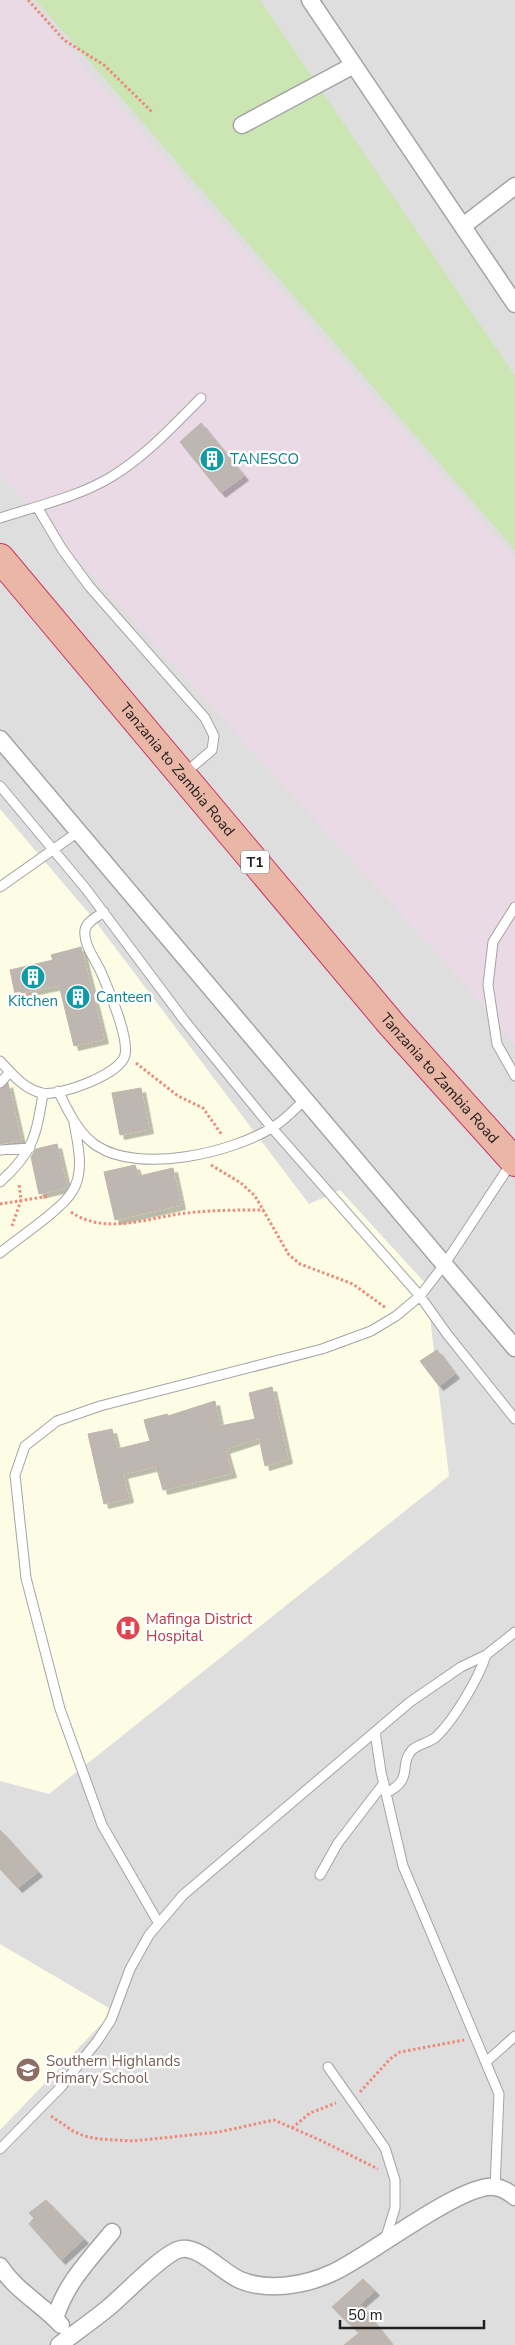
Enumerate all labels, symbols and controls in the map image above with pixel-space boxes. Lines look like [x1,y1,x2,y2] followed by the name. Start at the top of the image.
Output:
[199,446,225,472] building icon: TANESCO
[230,449,299,469] place label: TANESCO
[116,698,239,840] street label: Tanzania to Zambia Road
[241,850,269,874] road number: T1
[20,964,46,990] building icon: Kitchen
[65,984,91,1010] building icon: Canteen
[96,987,152,1007] place label: Canteen
[8,991,58,1011] place label: Kitchen
[376,1008,503,1148] street label: Tanzania to Zambia Road
[146,1609,253,1646] place label: Mafinga District Hospital
[115,1615,141,1641] hospital icon: Mafinga District Hospital
[46,2051,181,2088] place label: Southern Highlands Primary School
[15,2057,41,2083] school or university icon: Southern Highlands Primary School
[340,2298,484,2330] scale bar
[348,2305,383,2325] text: 50 m

